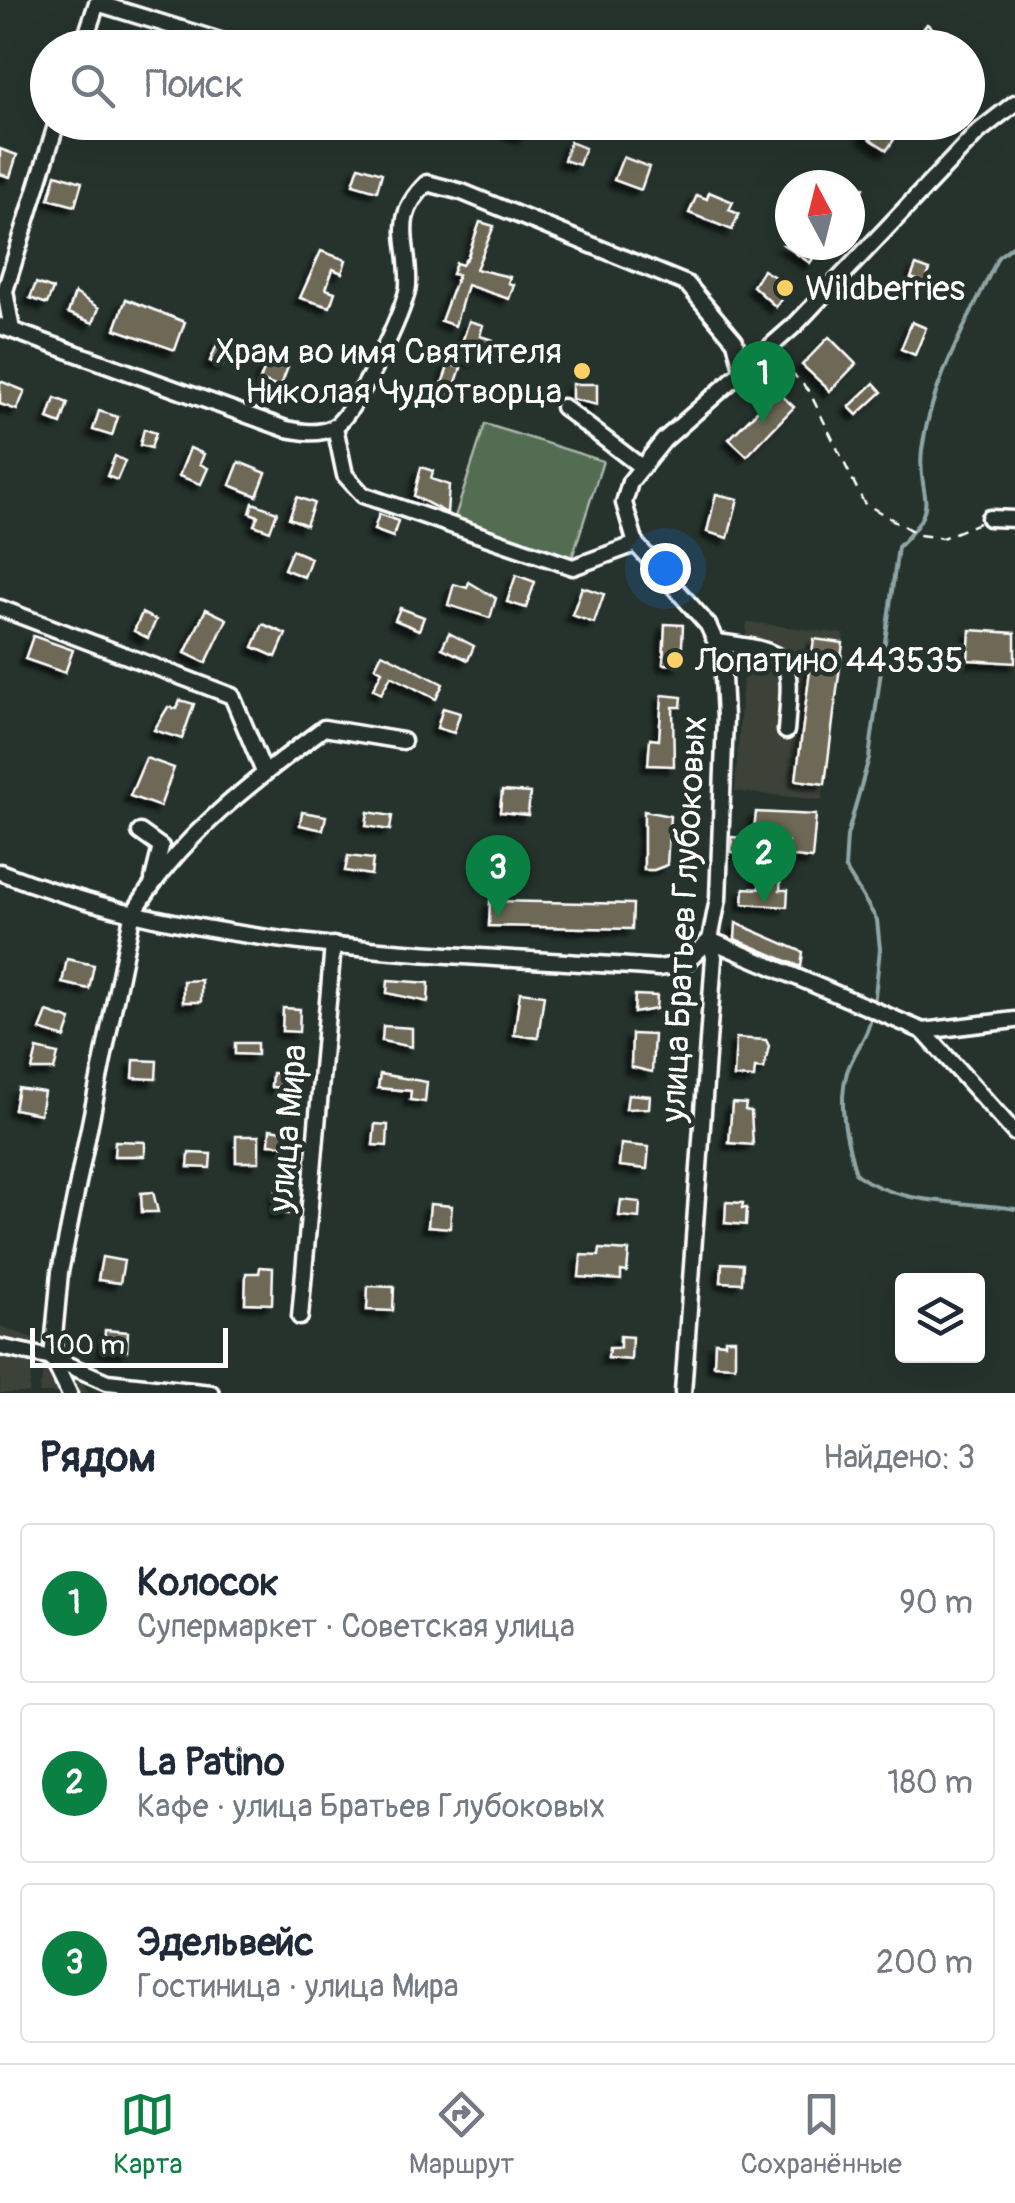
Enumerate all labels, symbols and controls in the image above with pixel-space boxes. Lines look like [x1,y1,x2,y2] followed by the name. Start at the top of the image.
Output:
[30,30,985,140] search box
[65,58,120,113] icon: search
[145,61,244,109] text: Поиск
[775,170,865,260] north arrow
[805,267,966,311] place label: Wildberries
[774,277,796,299] marker: Wildberries
[215,330,562,414] place label: Храм во имя Святителя Николая Чудотворца
[730,340,796,423] pin: 1
[571,360,593,382] marker: Храм во имя Святителя Николая Чудотворца
[640,543,691,594] your location
[694,639,963,683] place label: Лопатино 443535
[664,649,686,671] marker: Лопатино 443535
[651,715,717,1125] street label: улица Братьев Глубоковых
[732,820,796,903] pin: 2
[466,834,530,917] pin: 3
[259,1042,317,1215] street label: улица Мира
[895,1273,985,1363] map controls
[895,1273,985,1363] button: layers
[30,1323,228,1368] scale bar
[45,1328,125,1363] text: 100 m
[40,1432,156,1484] text: Рядом
[823,1438,975,1478] text: Найдено: 3
[137,1559,279,1607] text: Колосок
[68,1583,81,1623] text: 1
[899,1583,973,1623] text: 90 m
[137,1607,575,1647] text: Супермаркет · Советская улица
[137,1739,285,1787] text: La Patino
[66,1763,83,1803] text: 2
[887,1763,973,1803] text: 180 m
[137,1787,605,1827] text: Кафе · улица Братьев Глубоковых
[137,1919,314,1967] text: Эдельвейс
[66,1943,83,1983] text: 3
[876,1943,973,1983] text: 200 m
[137,1967,459,2007] text: Гостиница · улица Мира
[113,2087,183,2182] tab: Карта
[409,2087,514,2182] tab: Маршрут
[740,2087,902,2182] tab: Сохранённые

